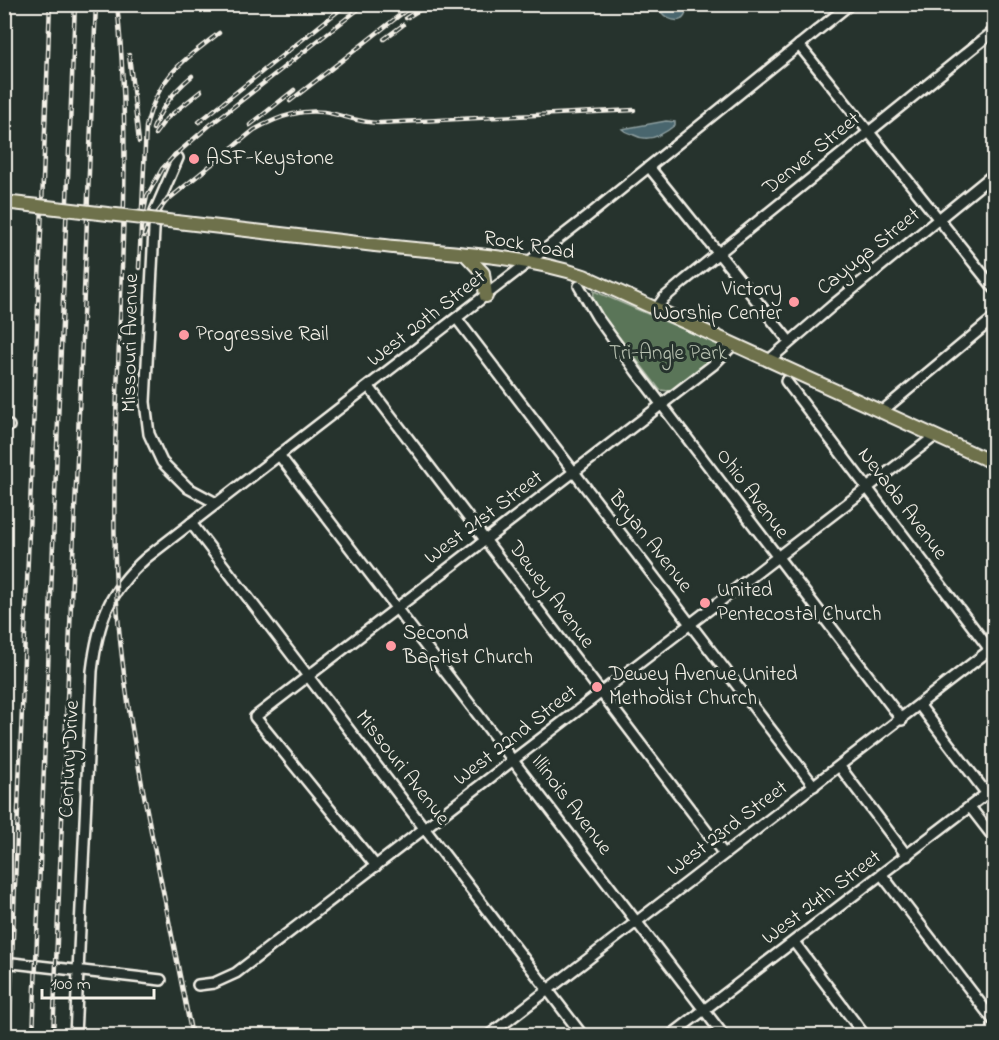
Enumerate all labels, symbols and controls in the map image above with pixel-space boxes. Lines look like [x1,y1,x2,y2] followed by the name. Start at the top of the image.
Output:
[756,105,867,203] street label: Denver Street
[206,144,334,176] place label: ASF-Keystone
[187,152,201,166] marker: ASF-Keystone
[811,201,928,305] street label: Cayuga Street
[481,223,577,269] street label: Rock Road
[361,263,493,375] street label: West 20th Street
[115,273,147,413] street label: Missouri Avenue
[653,275,782,329] place label: Victory Worship Center
[787,295,801,309] marker: Victory Worship Center
[196,320,329,352] place label: Progressive Rail
[177,328,191,342] marker: Progressive Rail
[609,339,728,371] park label: Tri-Angle Park
[850,441,955,567] street label: Nevada Avenue
[708,442,796,546] street label: Ohio Avenue
[418,463,550,573] street label: West 21st Street
[598,484,700,601] street label: Bryan Avenue
[498,534,602,657] street label: Dewey Avenue
[717,576,882,630] place label: United Pentecostal Church
[698,596,712,610] marker: United Pentecostal Church
[402,619,533,673] place label: Second Baptist Church
[384,639,398,653] marker: Second Baptist Church
[608,660,798,714] place label: Dewey Avenue United Methodist Church
[448,678,584,794] street label: West 22nd Street
[590,680,604,694] marker: Dewey Avenue United Methodist Church
[52,699,90,819] street label: Century Drive
[347,704,457,833] street label: Missouri Avenue
[523,748,619,862] street label: Illinois Avenue
[661,774,795,884] street label: West 23rd Street
[756,843,888,953] street label: West 24th Street
[42,962,154,1000] scale bar
[51,972,91,998] text: 100 m

